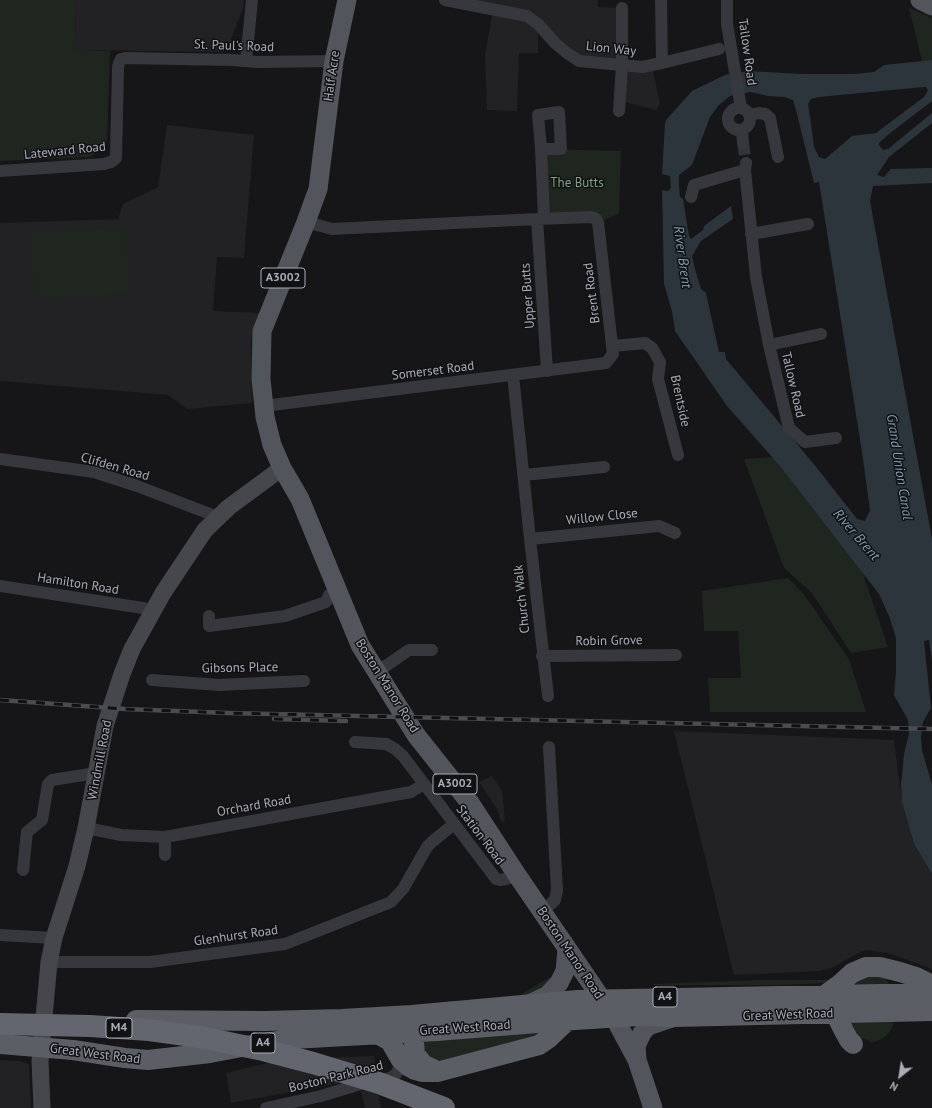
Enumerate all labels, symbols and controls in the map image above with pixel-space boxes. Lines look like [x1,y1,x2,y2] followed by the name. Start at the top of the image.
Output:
[735,18,759,86] street label: Tallow Road
[194,37,274,55] street label: St. Paul's Road
[585,39,637,59] street label: Lion Way
[321,50,343,102] street label: Half Acre
[23,139,107,163] street label: Lateward Road
[550,175,604,191] park label: The Butts
[669,225,695,289] water label: River Brent
[581,262,603,324] street label: Brent Road
[518,263,538,329] street label: Upper Butts
[261,268,305,288] road number: A3002
[778,350,808,420] street label: Tallow Road
[391,358,475,384] street label: Somerset Road
[667,374,693,428] street label: Brentside
[882,413,916,521] water label: Grand Union Canal
[79,450,151,484] street label: Clifden Road
[565,505,639,529] street label: Willow Close
[829,506,883,564] water label: River Brent
[511,564,533,634] street label: Church Walk
[36,570,120,598] street label: Hamilton Road
[575,633,643,649] street label: Robin Grove
[352,636,422,736] street label: Boston Manor Road
[202,660,278,676] street label: Gibsons Place
[85,719,115,801] street label: Windmill Road
[433,774,477,794] road number: A3002
[216,792,292,820] street label: Orchard Road
[452,802,508,868] street label: Station Road
[533,904,607,1002] street label: Boston Manor Road
[193,922,279,950] street label: Glenhurst Road
[653,987,677,1007] road number: A4
[742,1006,834,1024] street label: Great West Road
[419,1017,511,1039] street label: Great West Road
[106,1018,132,1038] road number: M4
[251,1033,275,1053] road number: A4
[49,1041,141,1067] street label: Great West Road
[880,1056,920,1096] north arrow
[287,1058,385,1096] street label: Boston Park Road
[887,1079,901,1094] text: N

